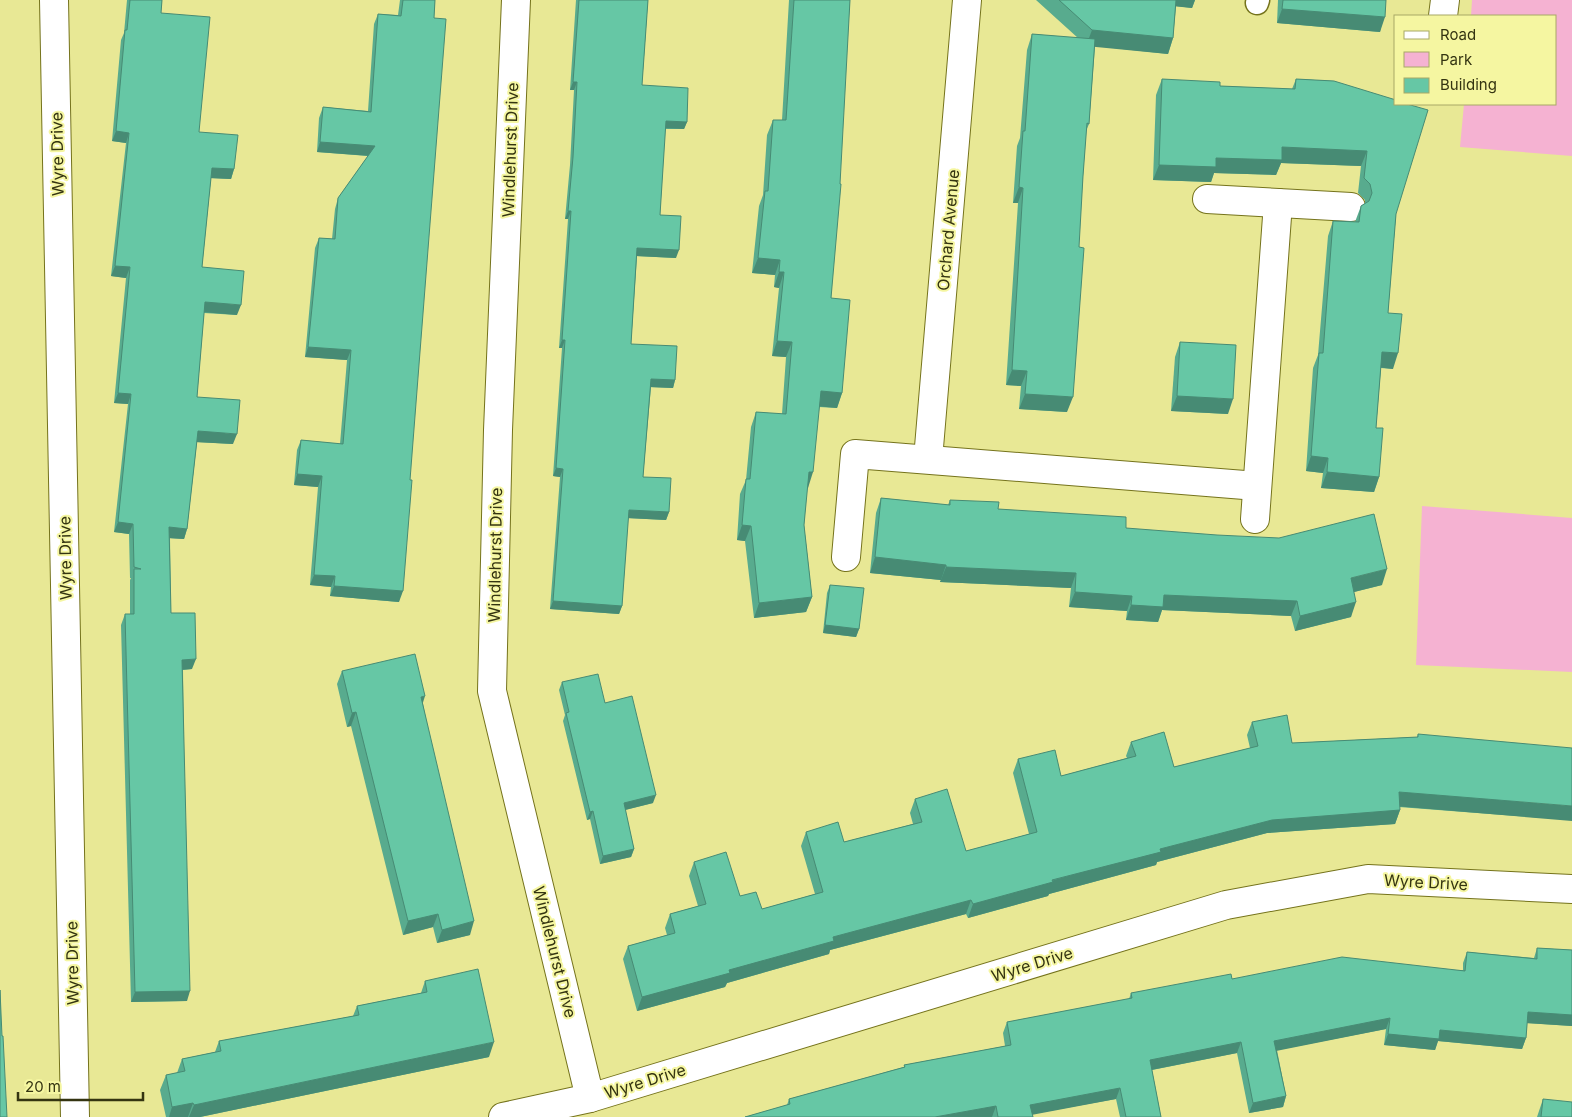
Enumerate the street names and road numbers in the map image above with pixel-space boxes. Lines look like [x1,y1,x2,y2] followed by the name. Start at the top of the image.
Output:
[498,82,522,218] street label: Windlehurst Drive
[46,112,68,196] street label: Wyre Drive
[933,168,963,292] street label: Orchard Avenue
[484,487,506,623] street label: Windlehurst Drive
[54,516,76,600] street label: Wyre Drive
[1384,870,1468,894] street label: Wyre Drive
[529,884,581,1020] street label: Windlehurst Drive
[61,921,83,1005] street label: Wyre Drive
[989,942,1075,986] street label: Wyre Drive
[602,1059,688,1103] street label: Wyre Drive

